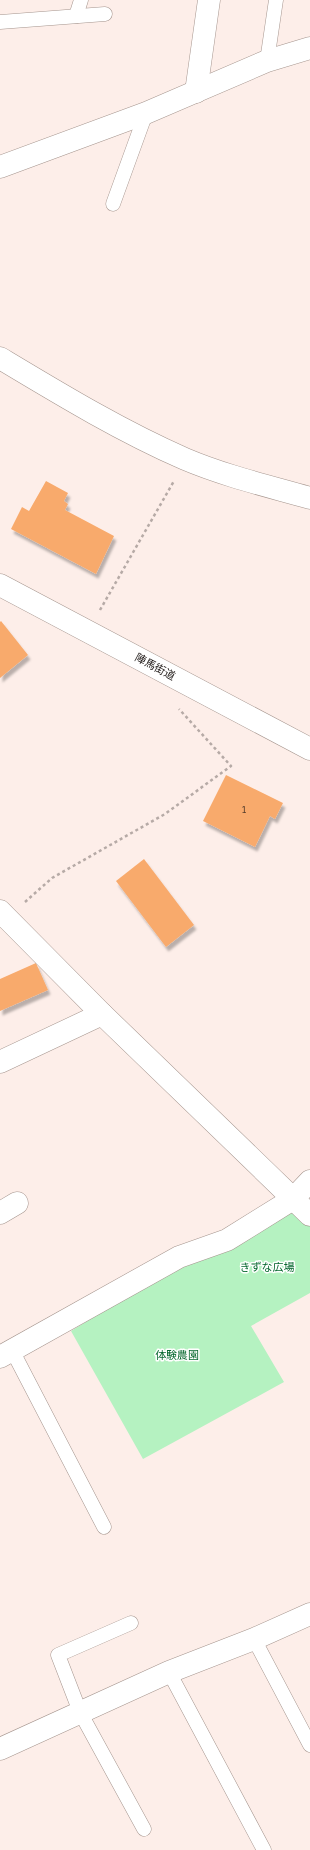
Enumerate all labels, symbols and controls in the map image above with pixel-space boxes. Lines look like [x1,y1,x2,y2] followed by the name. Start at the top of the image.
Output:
[133,651,177,683] street label: 陣馬街道
[241,805,247,816] house number: 1
[240,1261,295,1274] park label: きずな広場
[155,1349,199,1362] park label: 体験農園

